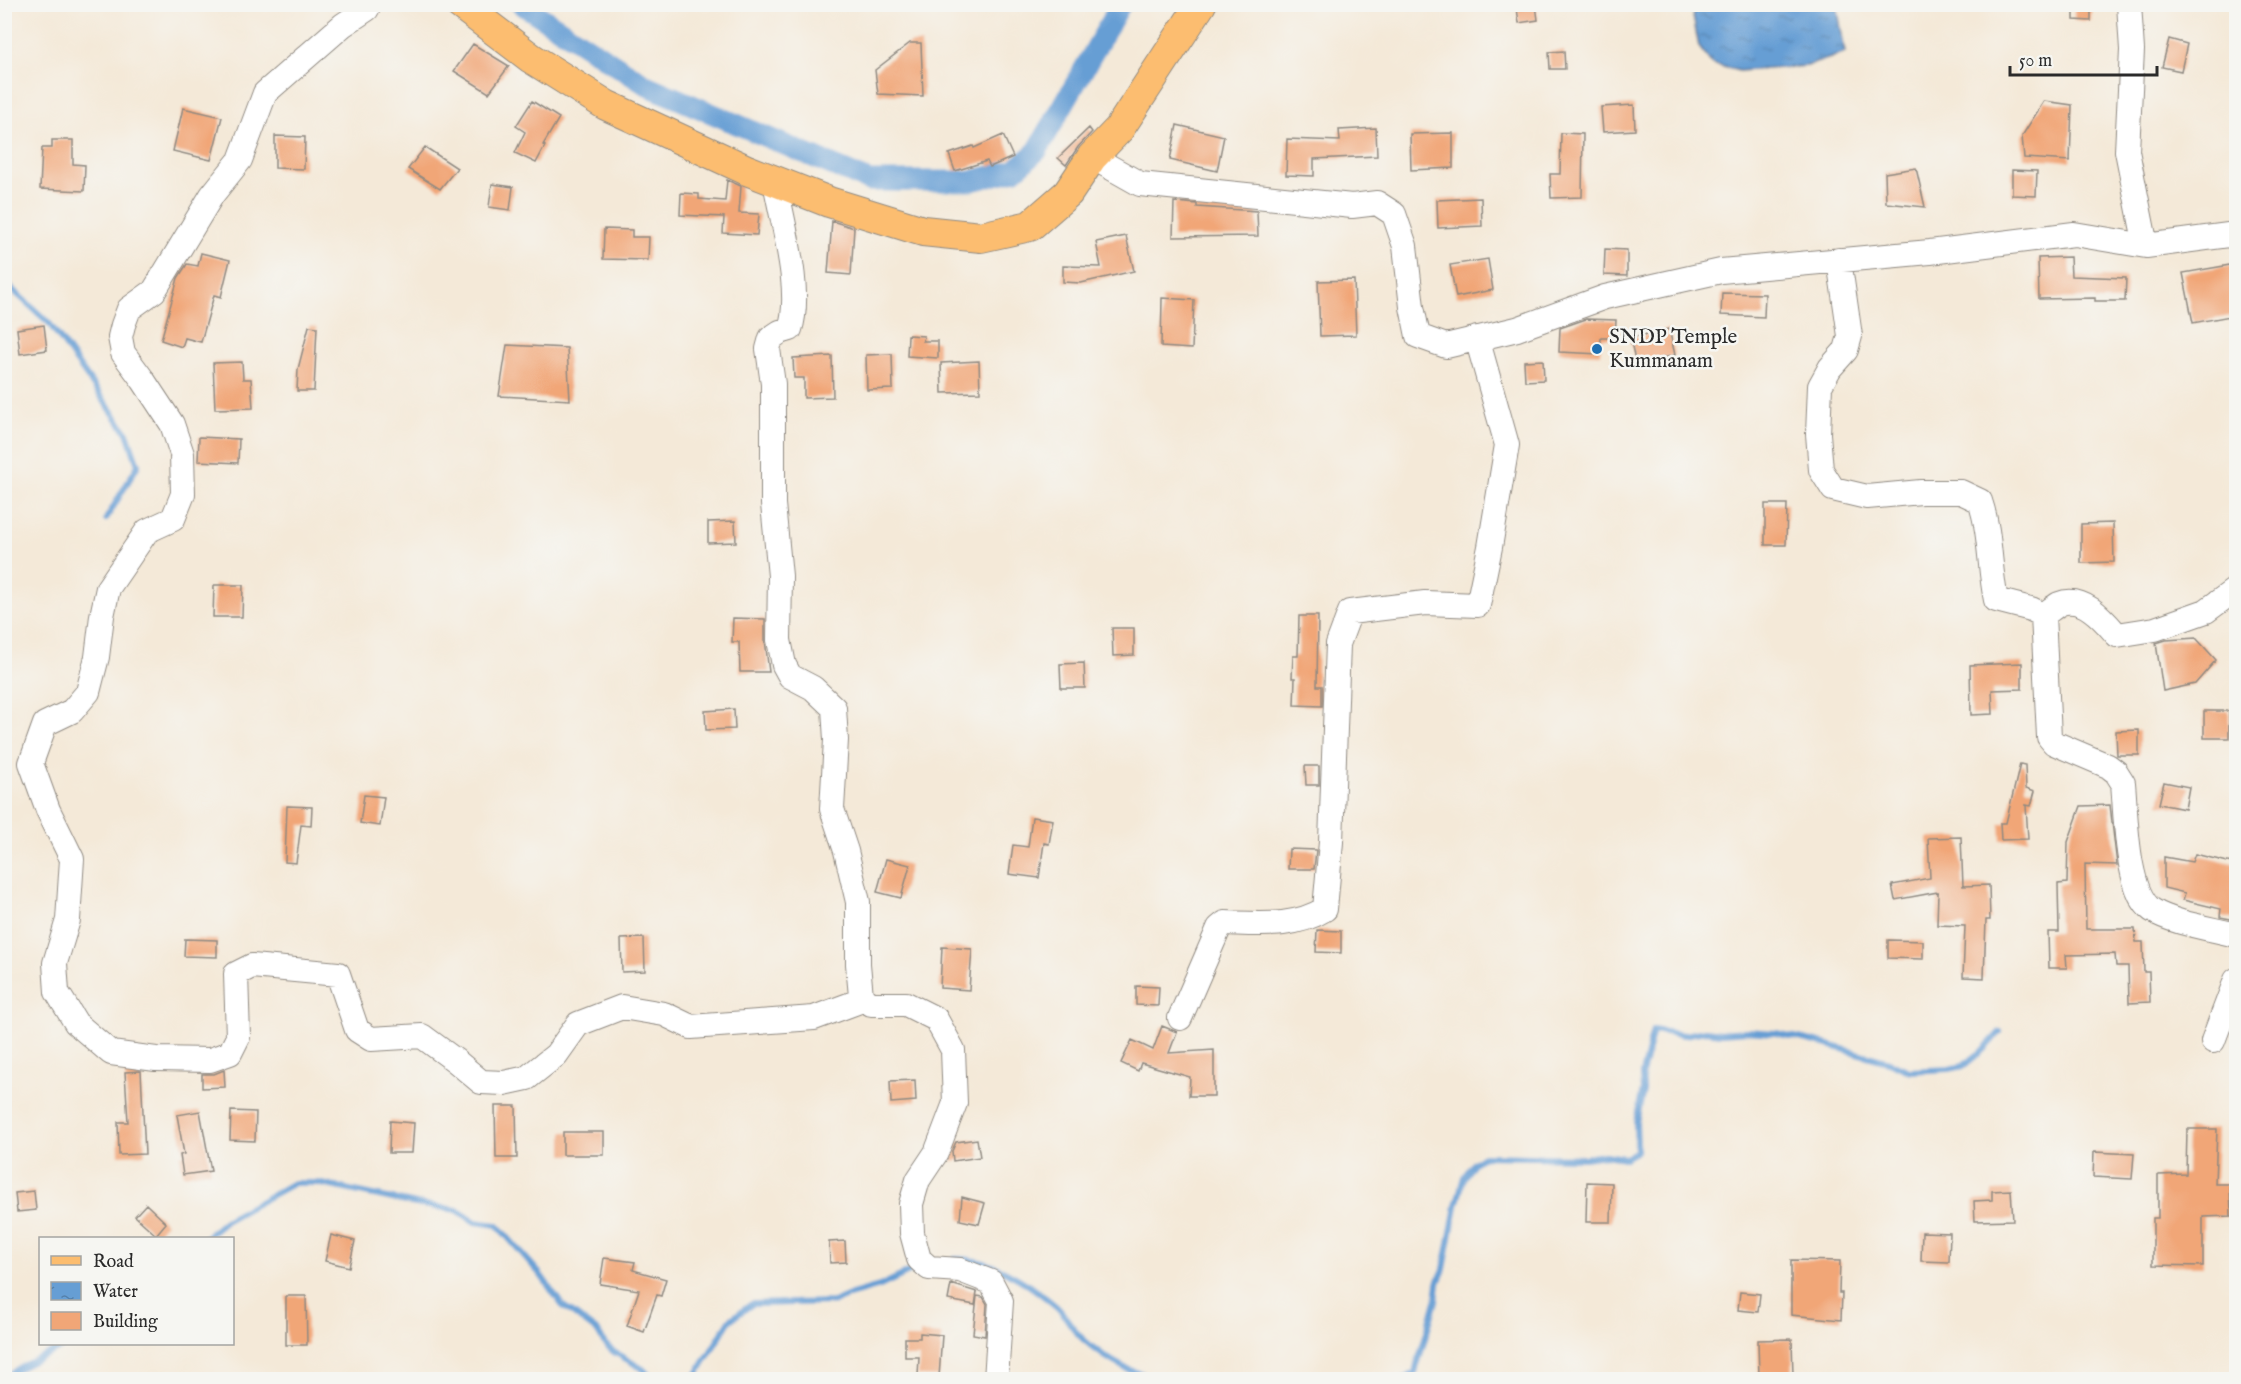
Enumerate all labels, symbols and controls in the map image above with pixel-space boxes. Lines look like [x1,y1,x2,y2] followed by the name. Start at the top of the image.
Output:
[2010,39,2157,77] scale bar
[2019,50,2052,73] text: 50 m
[1609,324,1738,375] place label: SNDP Temple Kummanam
[1590,342,1604,356] marker: SNDP Temple Kummanam
[39,1237,234,1345] legend
[93,1251,134,1274] text: Road
[93,1281,138,1304] text: Water
[93,1311,158,1334] text: Building

